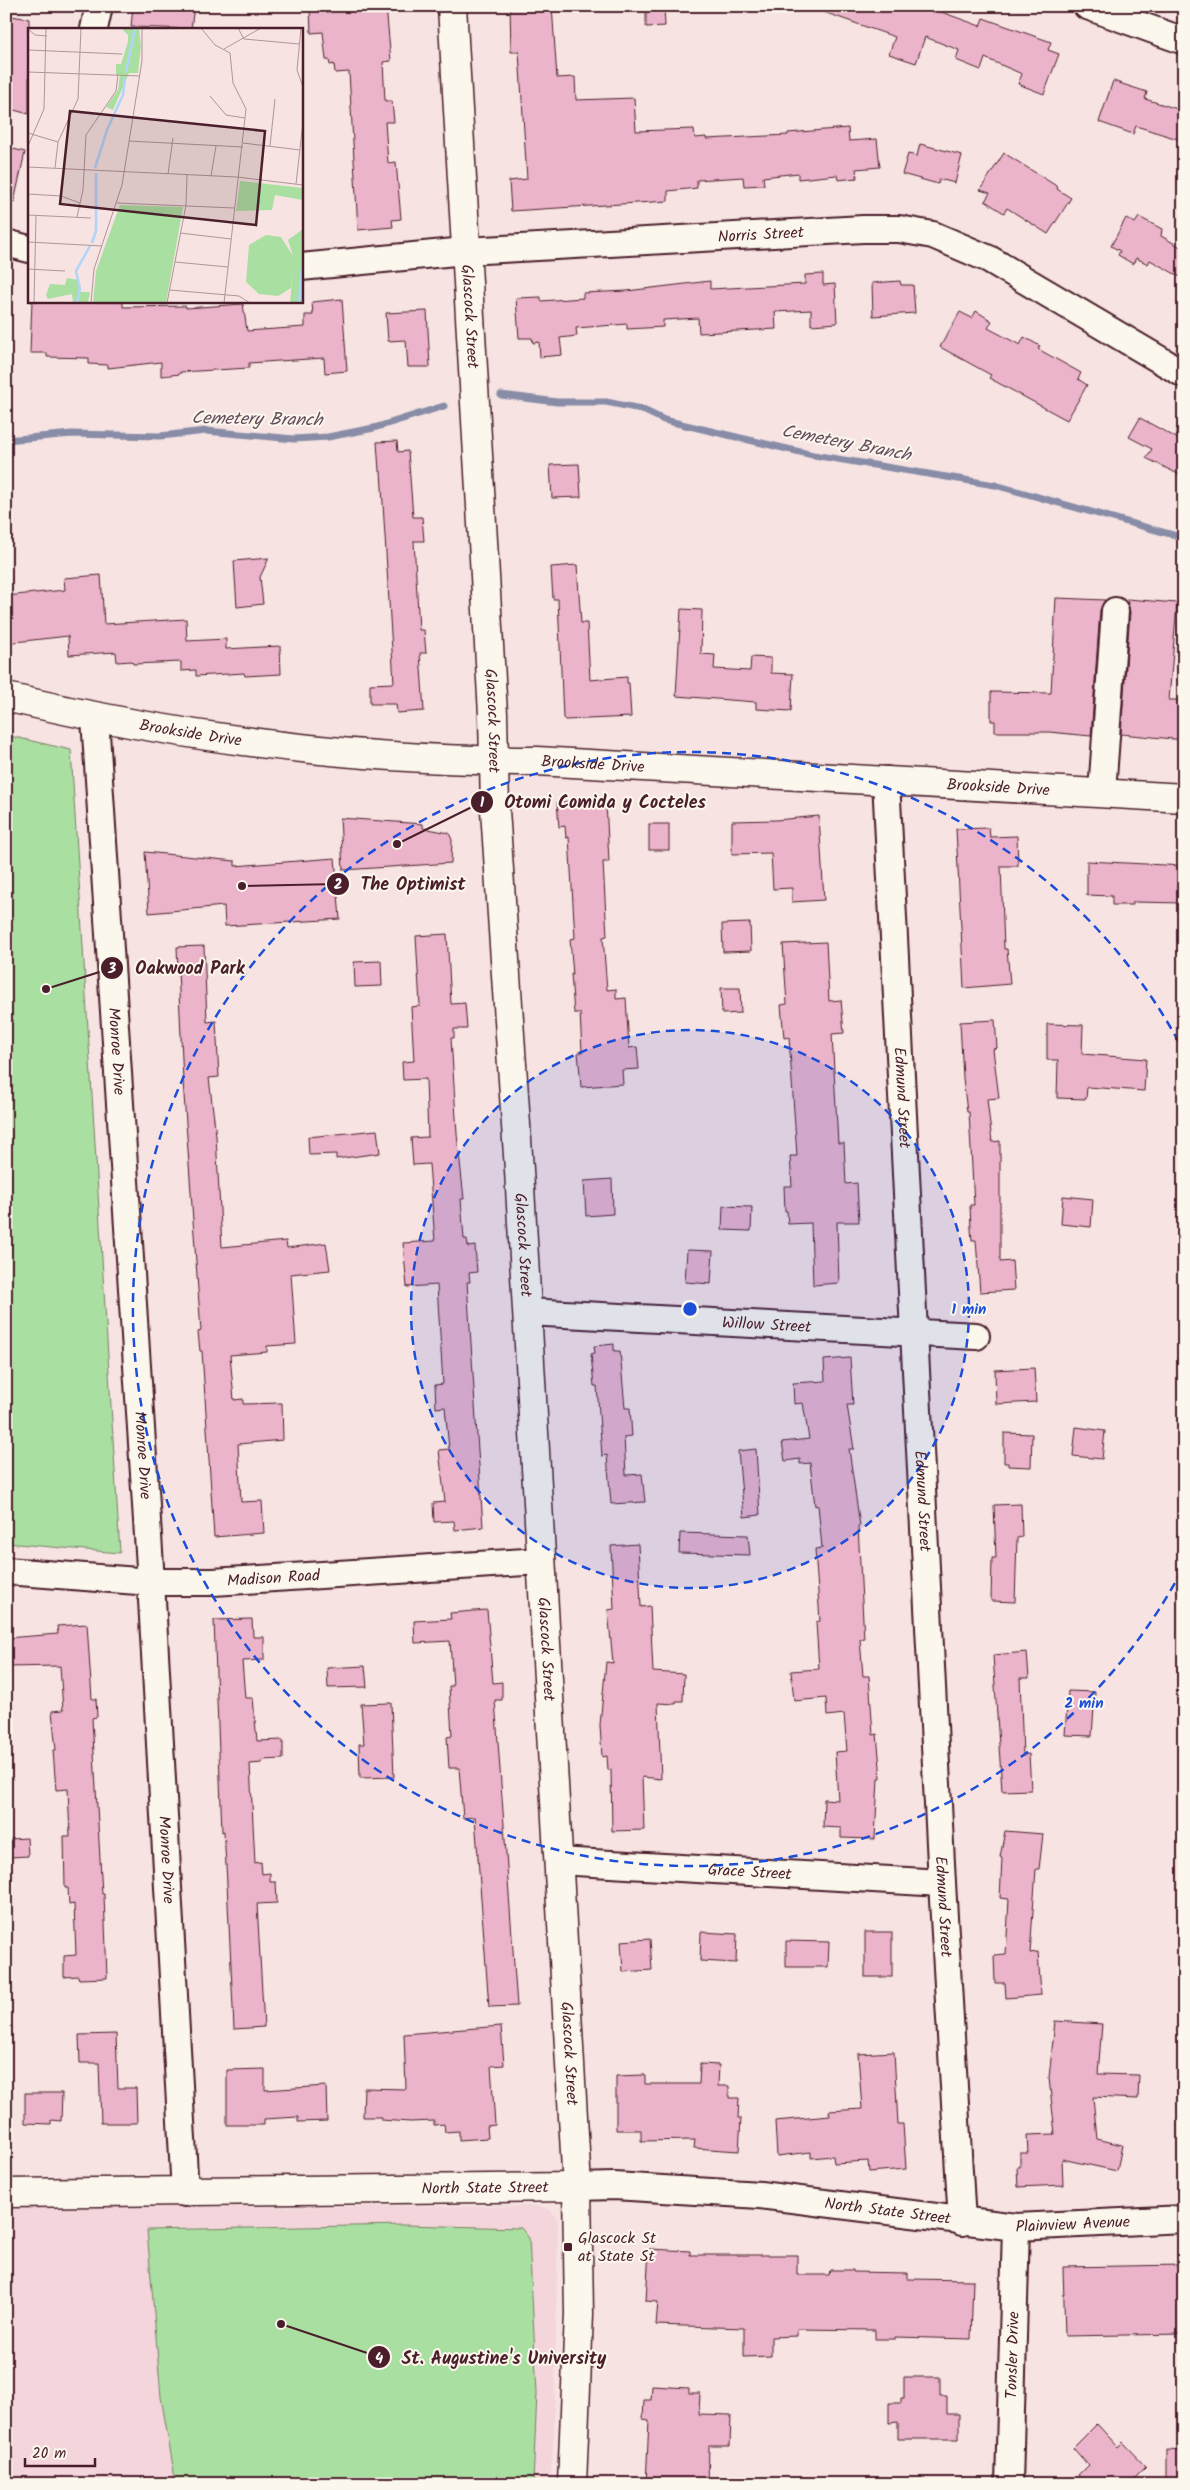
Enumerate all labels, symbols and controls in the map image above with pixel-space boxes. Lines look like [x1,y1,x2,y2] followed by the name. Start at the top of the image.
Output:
[28,28,302,302] inset map
[717,220,805,250] street label: Norris Street
[454,264,486,370] street label: Glascock Street
[191,404,324,436] water label: Cemetery Branch
[779,417,914,471] water label: Cemetery Branch
[478,668,507,774] street label: Glascock Street
[137,712,243,753] street label: Brookside Drive
[541,749,645,780] street label: Brookside Drive
[946,772,1050,803] street label: Brookside Drive
[470,785,716,818] callout: Otomi Comida y Cocteles
[504,789,706,818] text: Otomi Comida y Cocteles
[480,791,485,815] text: 1
[326,867,476,900] callout: The Optimist
[360,871,466,900] text: The Optimist
[334,873,343,897] text: 2
[100,951,254,984] callout: Oakwood Park
[135,955,246,984] text: Oakwood Park
[107,957,116,981] text: 3
[101,1007,132,1096] street label: Monroe Drive
[887,1046,917,1150] street label: Edmund Street
[508,1192,539,1298] street label: Glascock Street
[952,1298,986,1322] text: 1 min
[681,1300,699,1318] centre of rings
[721,1310,813,1340] street label: Willow Street
[127,1411,158,1500] street label: Monroe Drive
[908,1450,938,1553] street label: Edmund Street
[226,1563,322,1594] street label: Madison Road
[531,1597,562,1703] street label: Glascock Street
[1064,1692,1104,1716] text: 2 min
[152,1815,181,1904] street label: Monroe Drive
[928,1855,959,1959] street label: Edmund Street
[707,1857,793,1887] street label: Grace Street
[554,2001,585,2107] street label: Glascock Street
[421,2175,550,2201] street label: North State Street
[823,2191,953,2231] street label: North State Street
[1015,2209,1130,2240] street label: Plainview Avenue
[578,2226,657,2269] place label: Glascock St at State St
[562,2241,574,2253] marker: Glascock St at State St
[999,2311,1026,2399] street label: Tonsler Drive
[367,2341,616,2374] callout: St. Augustine's University
[402,2345,607,2374] text: St. Augustine's University
[375,2347,383,2371] text: 4
[25,2435,95,2467] scale bar
[32,2442,66,2466] text: 20 m

